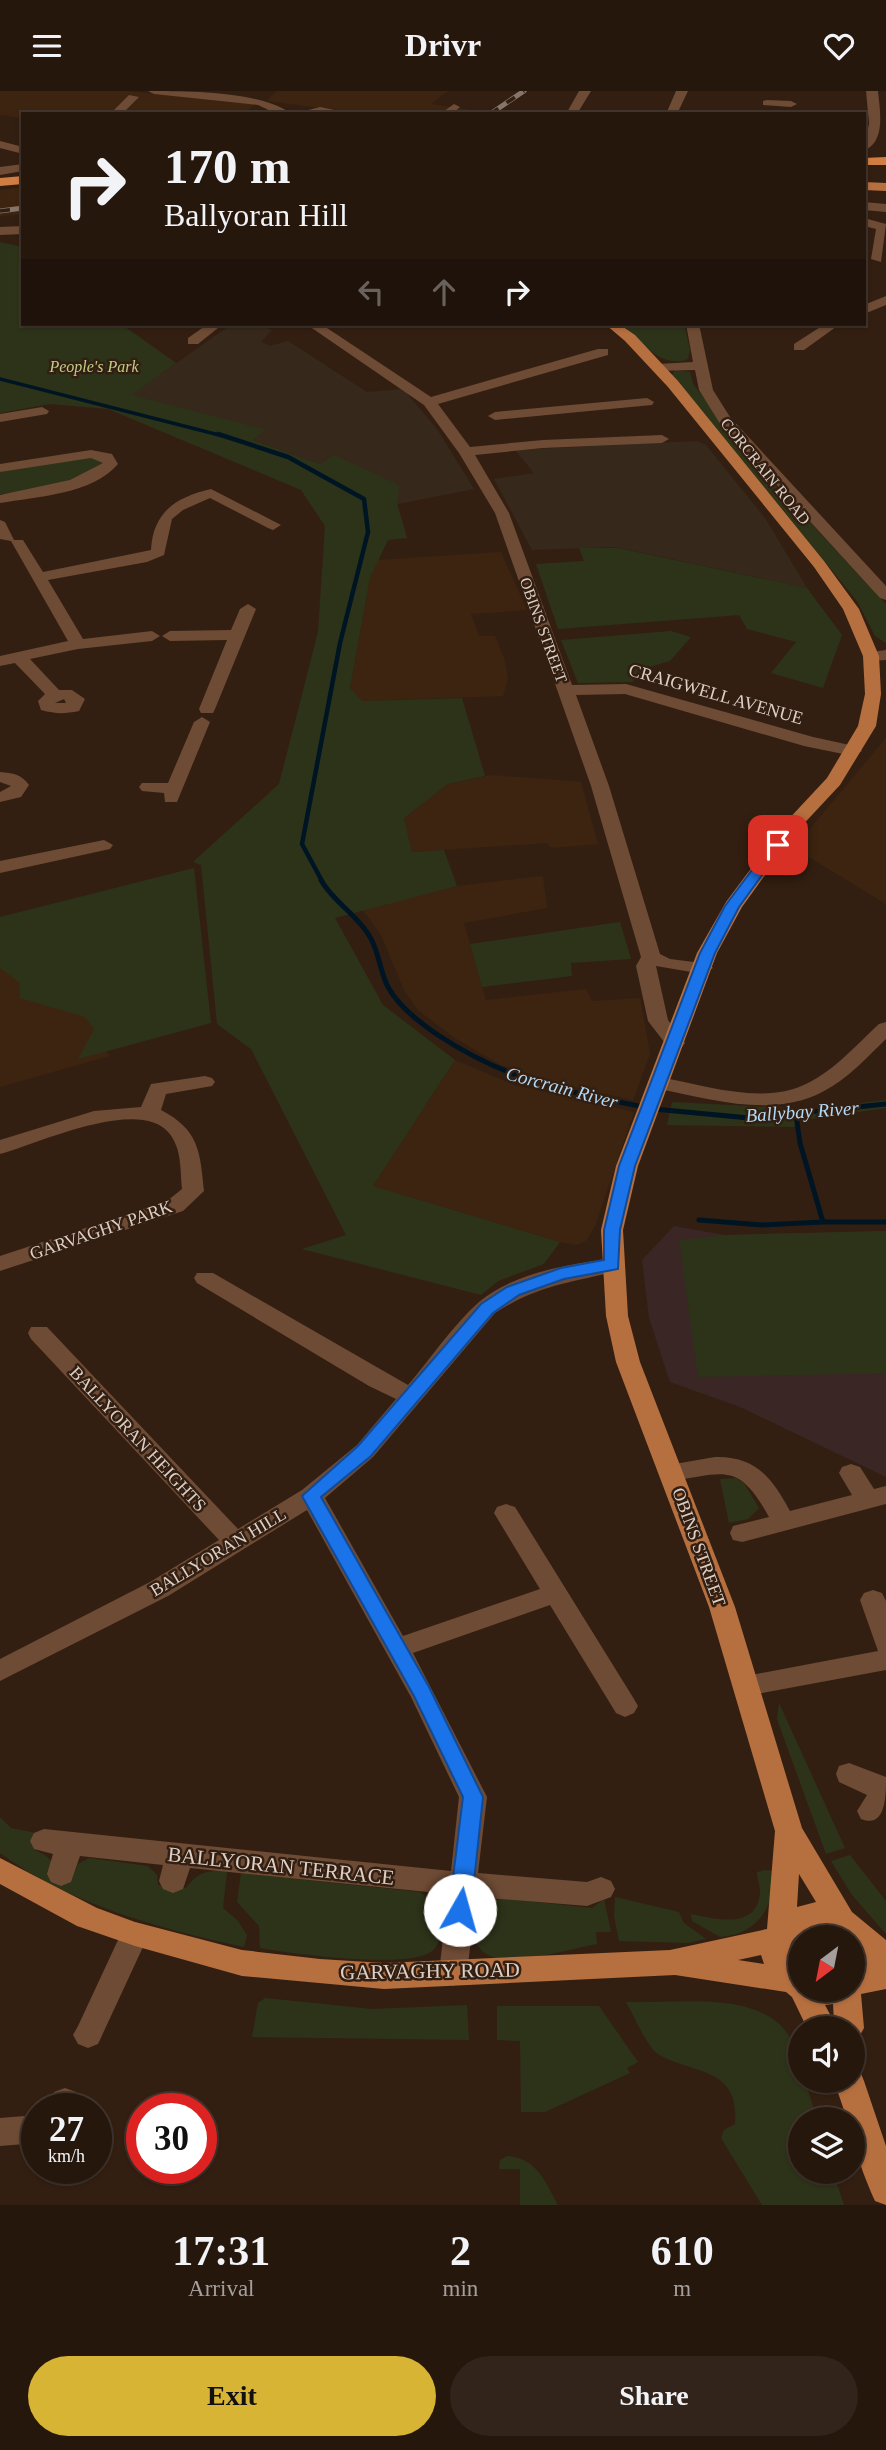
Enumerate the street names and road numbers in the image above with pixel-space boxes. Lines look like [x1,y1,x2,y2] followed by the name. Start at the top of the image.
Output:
[717,415,814,528] street label: CORCRAIN ROAD
[517,575,571,685] street label: OBINS STREET
[626,660,806,728] street label: CRAIGWELL AVENUE
[27,1196,175,1264] street label: GARVAGHY PARK
[66,1362,210,1516] street label: BALLYORAN HEIGHTS
[668,1485,730,1609] street label: OBINS STREET
[147,1504,289,1600] street label: BALLYORAN HILL
[166,1842,396,1890] street label: BALLYORAN TERRACE
[340,1957,520,1985] street label: GARVAGHY ROAD

